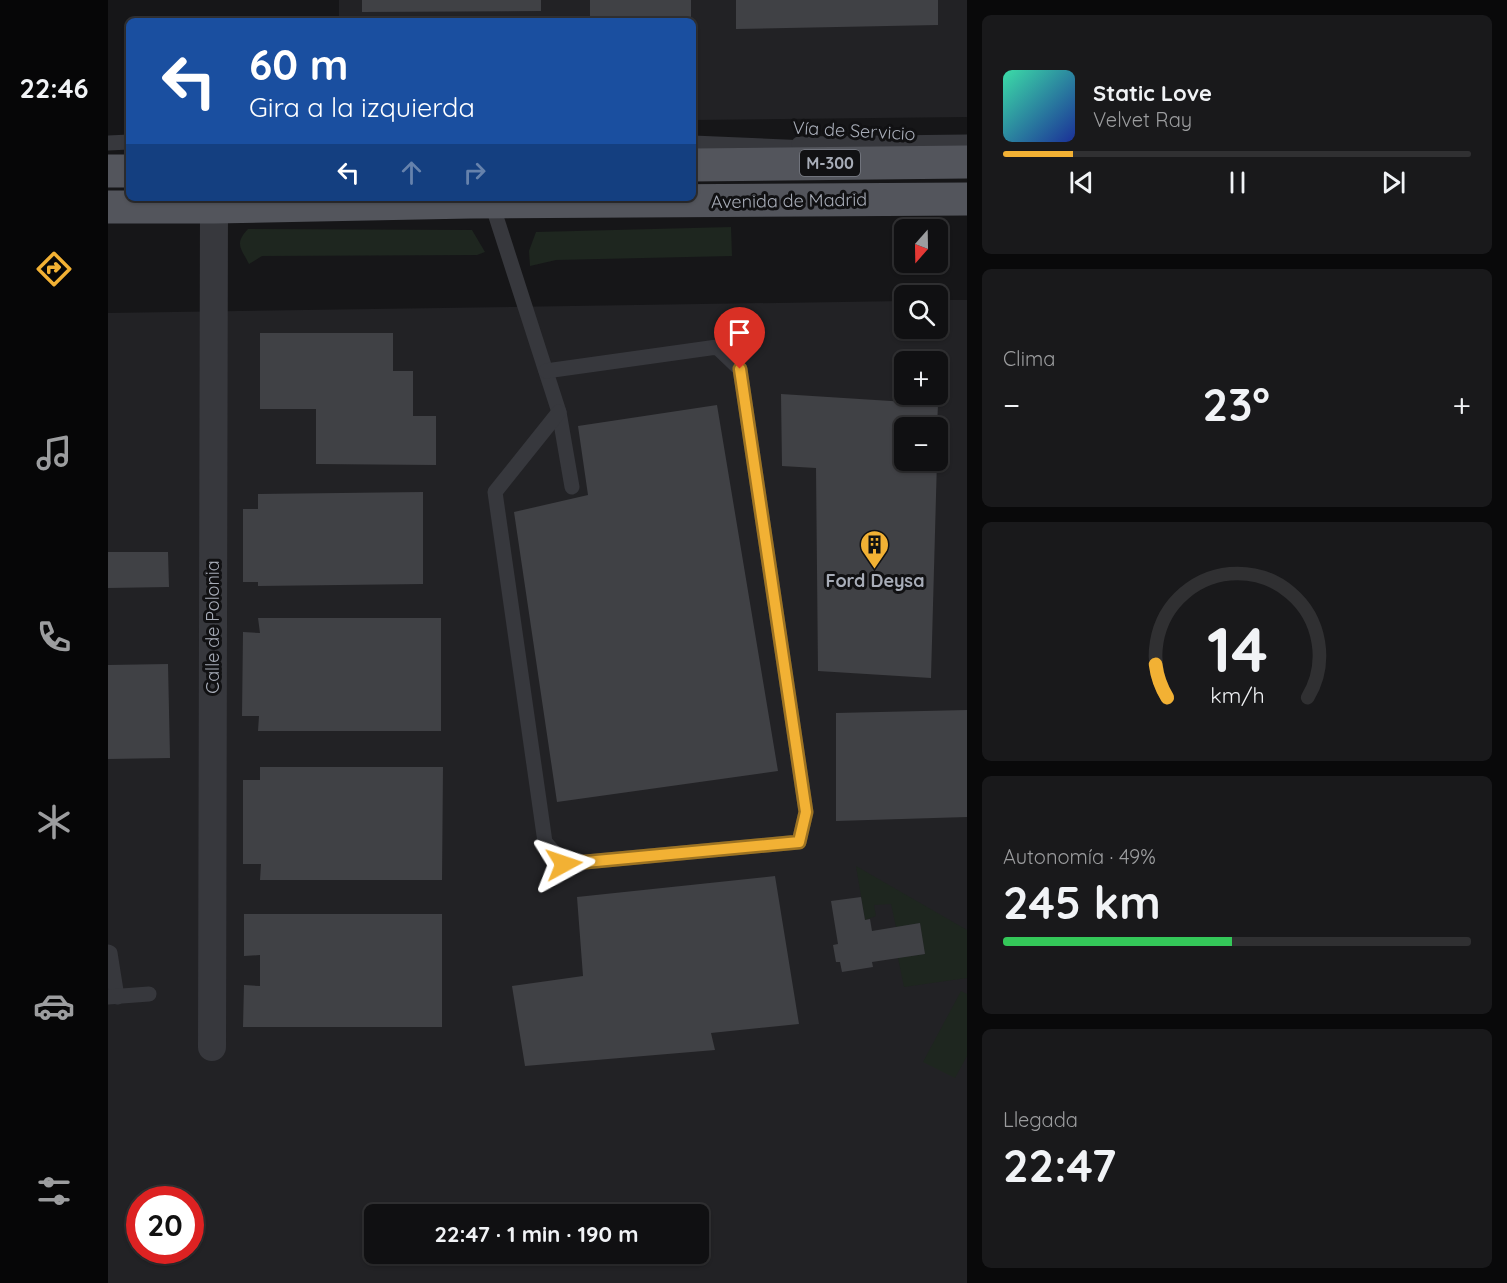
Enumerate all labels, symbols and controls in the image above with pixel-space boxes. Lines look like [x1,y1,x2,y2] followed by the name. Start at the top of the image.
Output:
[249,38,349,91] text: 60 m
[150,42,228,120] icon: left
[20,71,88,105] text: 22:46
[1093,79,1212,107] text: Static Love
[249,90,475,124] text: Gira a la izquierda
[1093,107,1192,132] text: Velvet Ray
[792,116,916,145] street label: Vía de Servicio
[800,150,860,176] road number: M-300
[332,156,365,189] icon: left
[395,156,428,189] icon: ahead
[458,156,491,189] icon: right
[1065,166,1098,199] icon: previous
[1221,166,1254,199] icon: pause
[1377,166,1410,199] icon: next
[711,188,867,213] street label: Avenida de Madrid
[894,219,948,273] north arrow
[894,219,948,471] map controls
[33,248,75,290] icon: directions
[894,285,948,339] button: search
[714,307,765,369] pin
[723,316,756,349] icon: arrive
[1003,346,1055,371] text: Clima
[894,351,948,405] button: +
[1203,376,1270,432] text: 23°
[1003,384,1020,425] text: −
[1452,384,1471,425] text: +
[894,417,948,471] button: −
[33,432,75,474] icon: music
[859,528,891,570] building icon: Ford Deysa
[201,560,224,694] street label: Calle de Polonia
[826,569,924,592] place label: Ford Deysa
[1207,611,1267,689] text: 14
[33,616,75,658] icon: phone
[1210,683,1264,709] text: km/h
[33,801,75,843] icon: climate
[532,832,596,896] position arrow
[1003,844,1156,869] text: Autonomía · 49%
[1003,874,1161,930] text: 245 km
[33,985,75,1027] icon: car
[1003,1107,1078,1132] text: Llegada
[1003,1137,1116,1193] text: 22:47
[33,1170,75,1212] icon: filters
[126,1186,204,1264] speed limit sign: 20
[434,1220,639,1248] text: 22:47 · 1 min · 190 m

